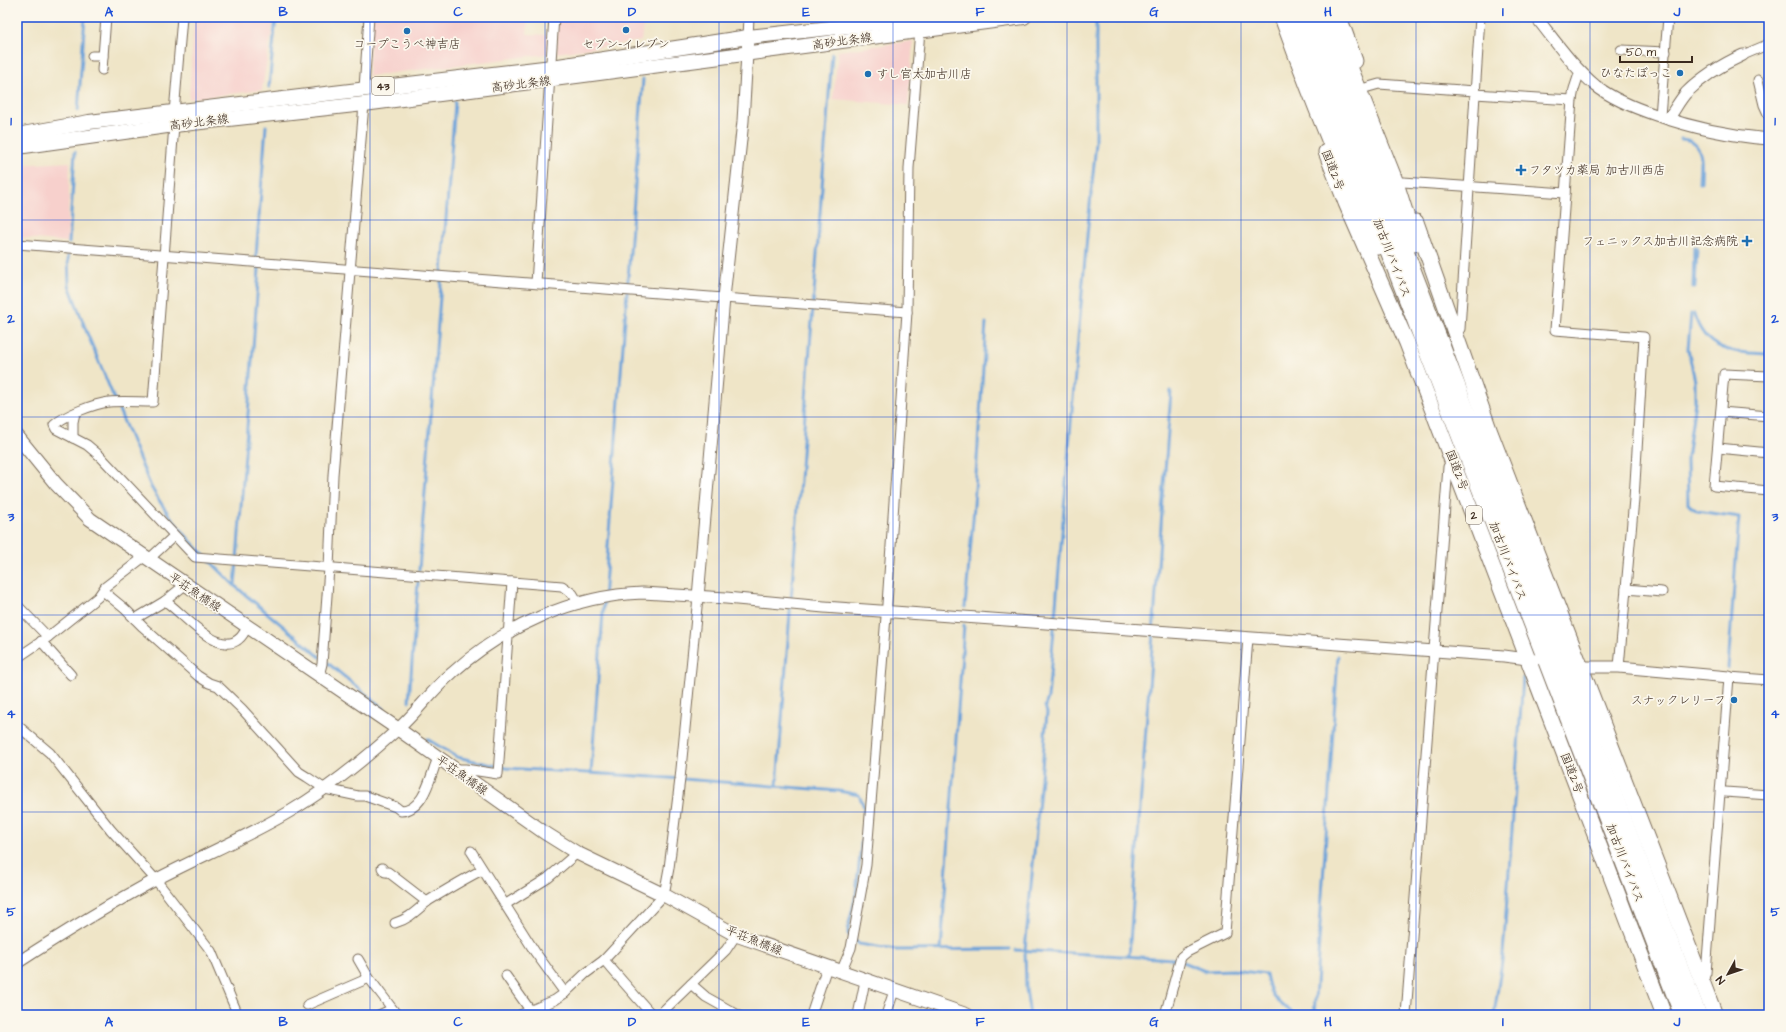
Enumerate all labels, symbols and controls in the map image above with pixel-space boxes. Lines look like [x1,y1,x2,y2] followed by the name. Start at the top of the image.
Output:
[105,3,114,21] text: A
[278,3,288,21] text: B
[453,3,463,21] text: C
[628,3,637,21] text: D
[802,3,810,21] text: E
[975,3,985,21] text: F
[1149,3,1159,21] text: G
[1324,3,1332,21] text: H
[1502,3,1504,21] text: I
[1673,3,1681,21] text: J
[621,25,631,35] marker: セブン-イレブン
[402,26,412,36] marker: コープこうべ神吉店
[811,29,873,54] street label: 高砂北条線
[353,36,461,53] place label: コープこうべ神吉店
[582,36,670,53] place label: セブン-イレブン
[1620,38,1692,64] scale bar
[1626,44,1657,61] text: 50 m
[1600,65,1672,82] place label: ひなたぼっこ
[876,66,972,83] place label: すし官太加古川店
[1675,68,1685,78] marker: ひなたぼっこ
[863,69,873,79] marker: すし官太加古川店
[490,72,552,97] street label: 高砂北条線
[372,77,394,95] road number: 43
[168,110,230,135] street label: 高砂北条線
[10,112,12,130] text: 1
[1774,112,1776,130] text: 1
[1317,147,1348,193] street label: 国道2号
[1529,162,1666,179] place label: フタツカ薬局 加古川西店
[1516,165,1526,175] marker: フタツカ薬局 加古川西店
[1369,216,1414,300] street label: 加古川バイパス
[1582,233,1738,250] place label: フェニックス加古川記念病院
[1741,235,1753,247] marker: フェニックス加古川記念病院
[6,310,15,328] text: 2
[1770,310,1779,328] text: 2
[1441,447,1472,493] street label: 国道2号
[1466,506,1482,524] road number: 2
[7,508,15,526] text: 3
[1771,508,1779,526] text: 3
[1485,519,1530,603] street label: 加古川バイパス
[165,569,224,616] street label: 平荘魚橋線
[1631,692,1726,709] place label: スナックレリーフ
[1729,695,1739,705] marker: スナックレリーフ
[7,705,16,723] text: 4
[1771,705,1780,723] text: 4
[1556,750,1587,796] street label: 国道2号
[432,751,491,800] street label: 平荘魚橋線
[1602,821,1647,905] street label: 加古川バイパス
[6,903,16,921] text: 5
[1770,903,1780,921] text: 5
[723,921,785,960] street label: 平荘魚橋線
[1708,954,1748,994] north arrow
[1713,973,1729,988] text: N
[105,1013,114,1031] text: A
[278,1013,288,1031] text: B
[453,1013,463,1031] text: C
[628,1013,637,1031] text: D
[802,1013,810,1031] text: E
[975,1013,985,1031] text: F
[1149,1013,1159,1031] text: G
[1324,1013,1332,1031] text: H
[1502,1013,1504,1031] text: I
[1673,1013,1681,1031] text: J

